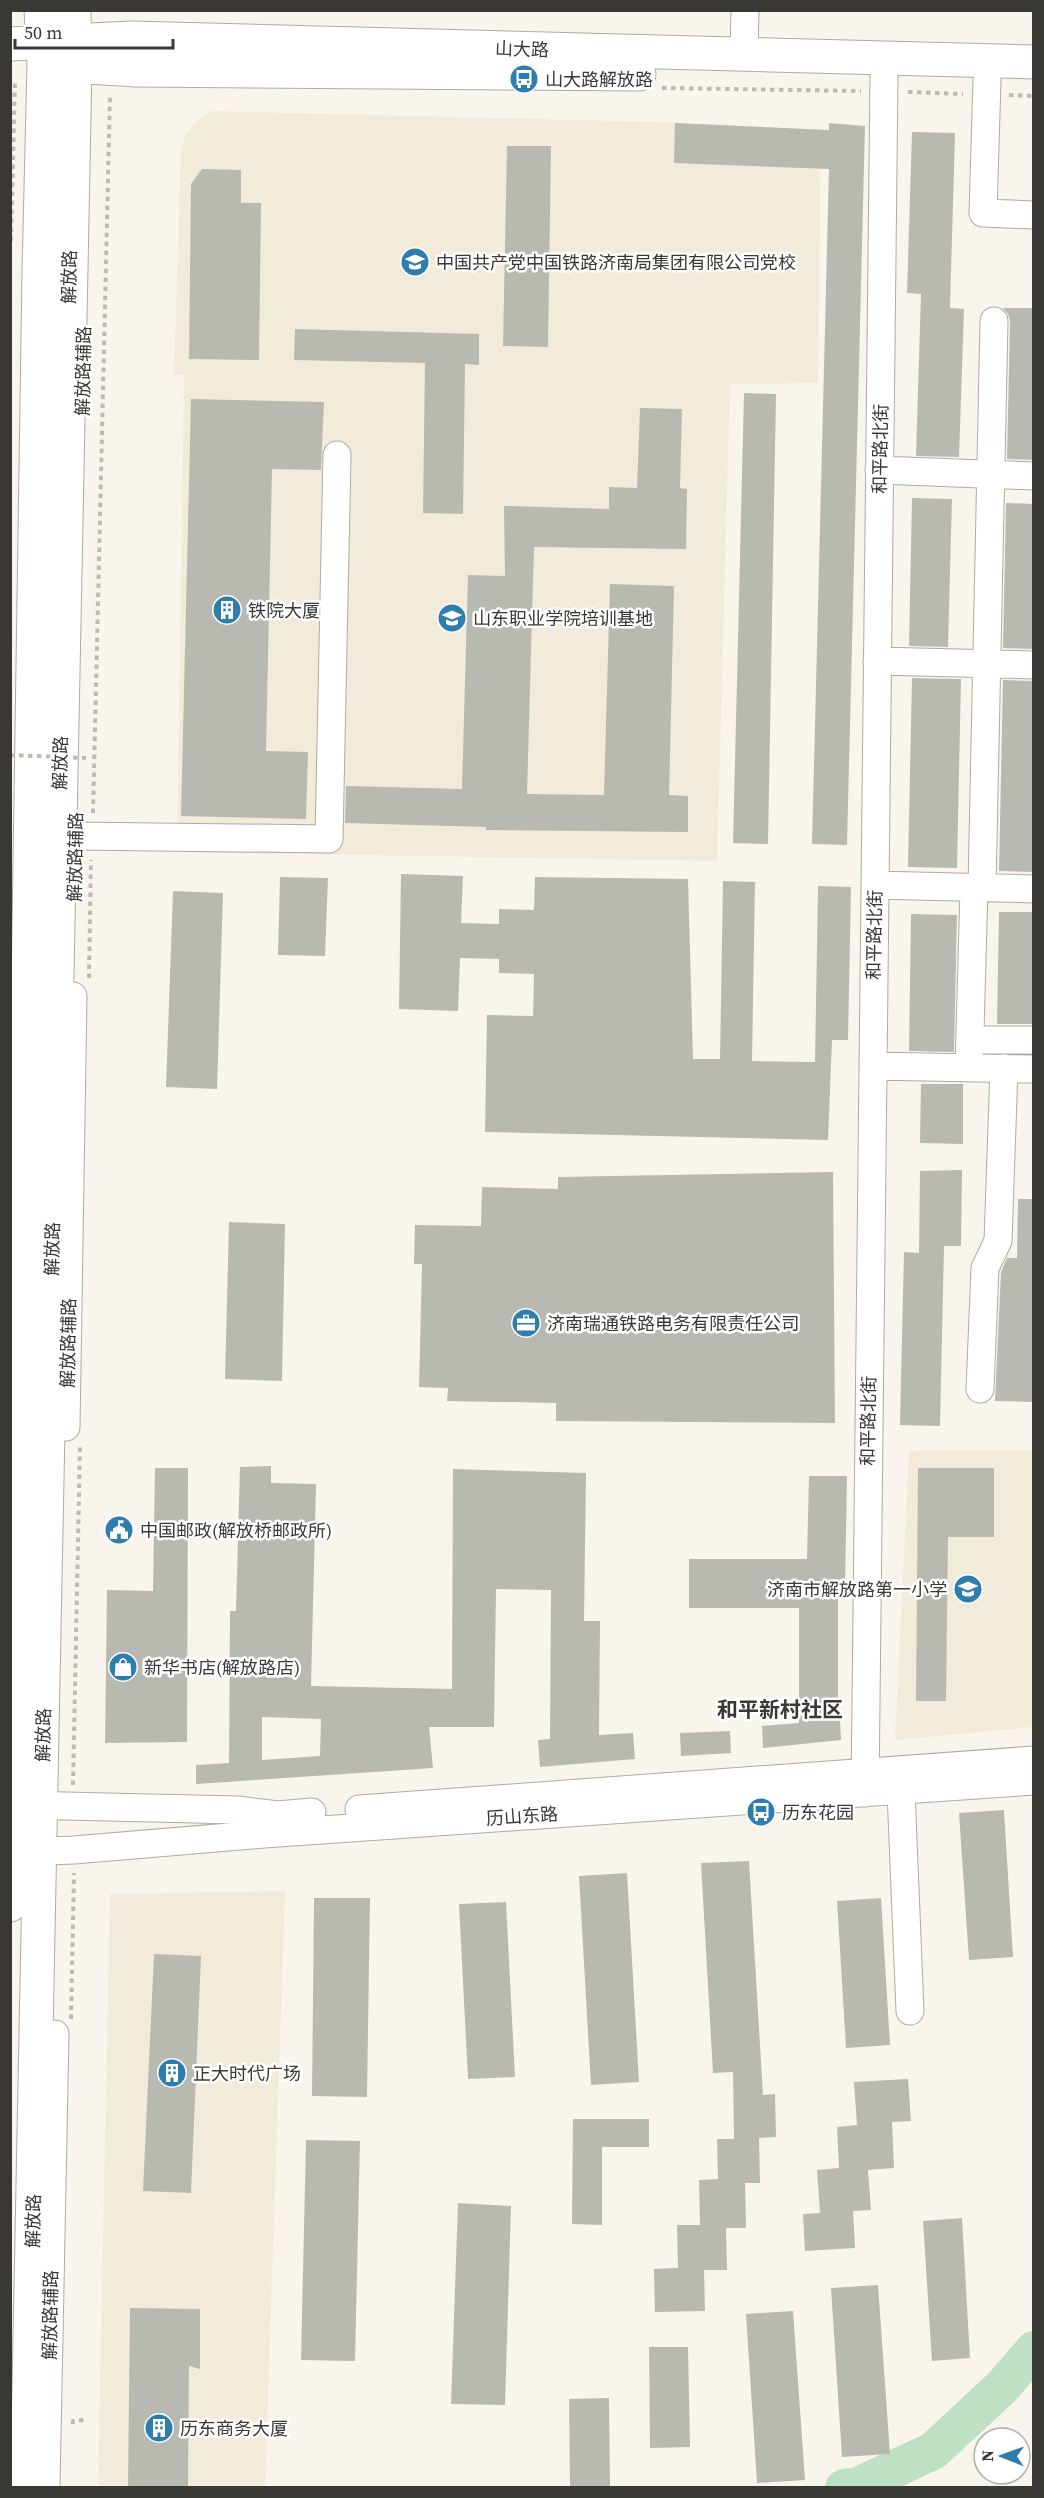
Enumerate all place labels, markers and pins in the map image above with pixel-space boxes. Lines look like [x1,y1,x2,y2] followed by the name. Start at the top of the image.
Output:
[508,63,540,95] bus stop icon: 山大路解放路
[545,67,653,92] place label: 山大路解放路
[399,246,431,278] school or university icon: 中国共产党中国铁路济南局集团有限公司党校
[436,250,796,275] place label: 中国共产党中国铁路济南局集团有限公司党校
[211,594,243,626] building icon: 铁院大厦
[248,598,320,623] place label: 铁院大厦
[436,602,468,634] school or university icon: 山东职业学院培训基地
[473,606,653,631] place label: 山东职业学院培训基地
[510,1307,542,1339] office icon: 济南瑞通铁路电务有限责任公司
[547,1311,799,1336] place label: 济南瑞通铁路电务有限责任公司
[103,1514,135,1546] public building icon: 中国邮政(解放桥邮政所)
[140,1518,332,1543] place label: 中国邮政(解放桥邮政所)
[952,1573,984,1605] school or university icon: 济南市解放路第一小学
[767,1577,947,1602] place label: 济南市解放路第一小学
[107,1651,139,1683] shop icon: 新华书店(解放路店)
[144,1655,300,1680] place label: 新华书店(解放路店)
[745,1796,777,1828] bus stop icon: 历东花园
[782,1800,854,1825] place label: 历东花园
[156,2057,188,2089] building icon: 正大时代广场
[193,2061,301,2086] place label: 正大时代广场
[143,2412,175,2444] building icon: 历东商务大厦
[180,2416,288,2441] place label: 历东商务大厦

